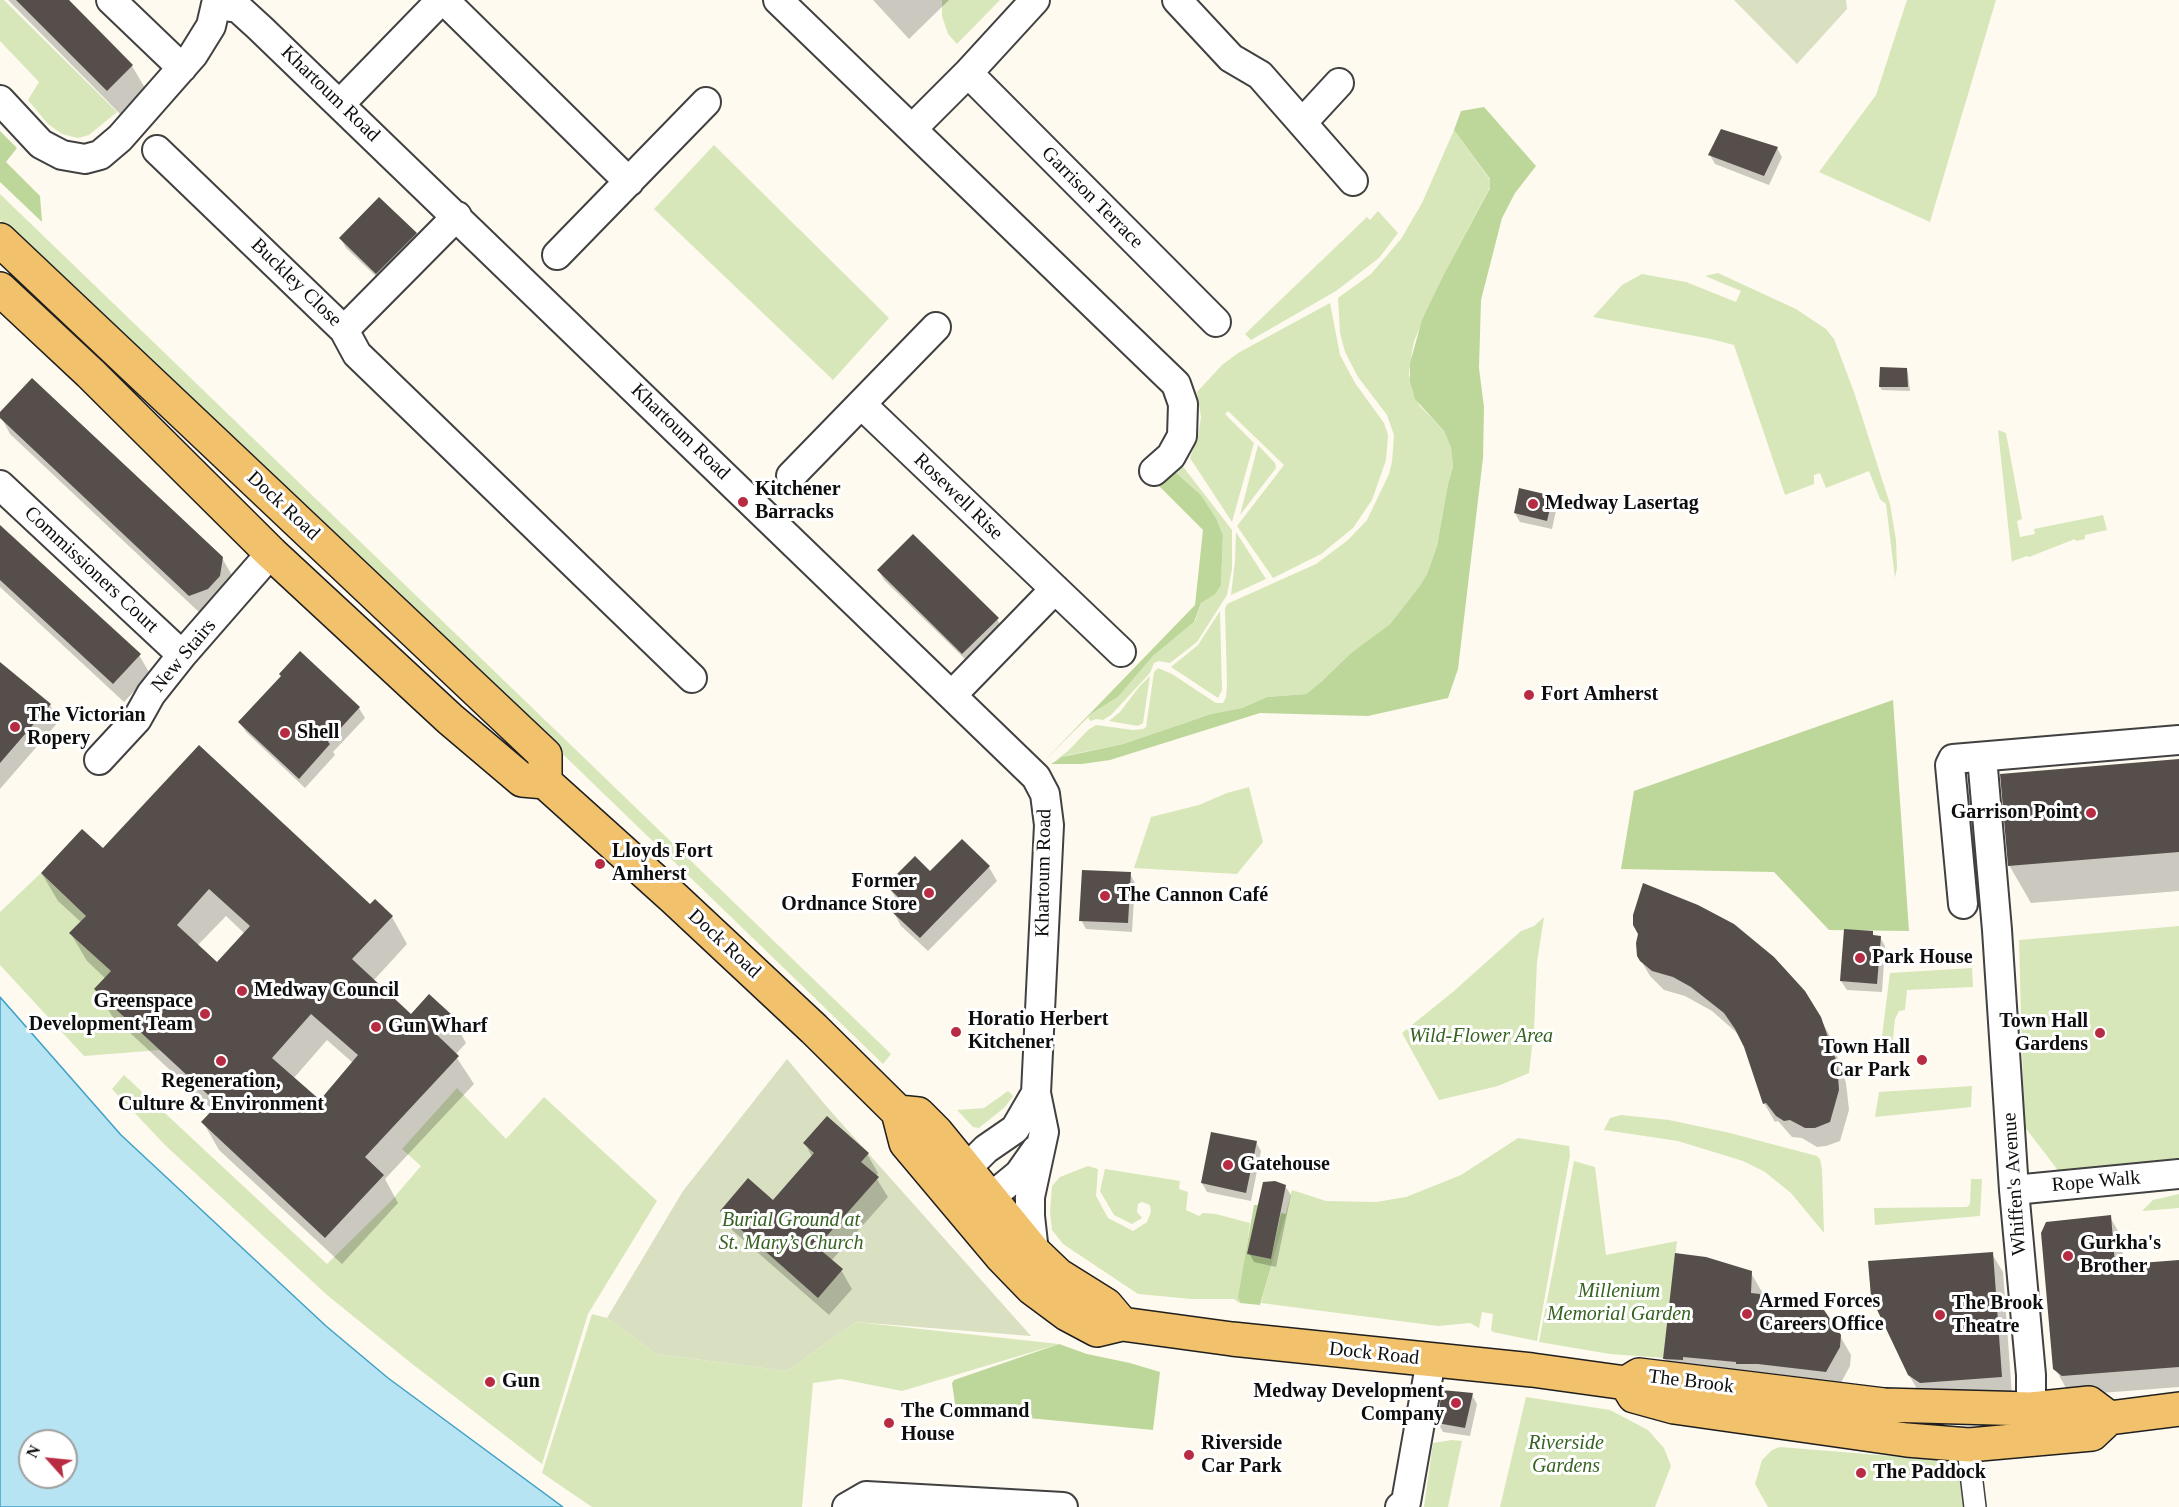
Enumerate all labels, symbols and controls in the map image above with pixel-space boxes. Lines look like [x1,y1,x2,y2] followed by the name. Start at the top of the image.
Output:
[276,41,384,147] street label: Khartoum Road
[1036,142,1148,254] street label: Garrison Terrace
[246,234,346,332] street label: Buckley Close
[626,379,734,485] street label: Khartoum Road
[908,448,1008,546] street label: Rosewell Rise
[242,466,324,546] street label: Dock Road
[755,478,841,525] place label: Kitchener Barracks
[1545,492,1699,516] place label: Medway Lasertag
[736,495,750,509] marker: Kitchener Barracks
[1526,497,1540,511] marker: Medway Lasertag
[19,502,163,638] street label: Commissioners Court
[146,614,222,698] street label: New Stairs
[1541,683,1658,707] place label: Fort Amherst
[1522,688,1536,702] marker: Fort Amherst
[27,704,146,751] place label: The Victorian Ropery
[8,720,22,734] marker: The Victorian Ropery
[297,721,339,745] place label: Shell
[278,726,292,740] marker: Shell
[1951,801,2079,825] place label: Garrison Point
[2084,806,2098,820] marker: Garrison Point
[1031,809,1057,937] street label: Khartoum Road
[612,840,713,887] place label: Lloyds Fort Amherst
[593,857,607,871] marker: Lloyds Fort Amherst
[781,870,917,917] place label: Former Ordnance Store
[1117,884,1268,908] place label: The Cannon Café
[922,886,936,900] marker: Former Ordnance Store
[1098,889,1112,903] marker: The Cannon Café
[683,904,765,984] street label: Dock Road
[1872,946,1973,970] place label: Park House
[1853,951,1867,965] marker: Park House
[254,979,399,1003] place label: Medway Council
[235,984,249,998] marker: Medway Council
[29,990,193,1037] place label: Greenspace Development Team
[198,1007,212,1021] marker: Greenspace Development Team
[968,1008,1108,1055] place label: Horatio Herbert Kitchener
[1999,1010,2088,1057] place label: Town Hall Gardens
[388,1015,487,1039] place label: Gun Wharf
[369,1020,383,1034] marker: Gun Wharf
[949,1025,963,1039] marker: Horatio Herbert Kitchener
[1409,1025,1553,1049] park label: Wild-Flower Area
[2093,1026,2107,1040] marker: Town Hall Gardens
[1821,1036,1910,1083] place label: Town Hall Car Park
[1915,1053,1929,1067] marker: Town Hall Car Park
[214,1054,228,1068] marker: Regeneration, Culture & Environment
[118,1070,324,1117] place label: Regeneration, Culture & Environment
[1998,1112,2032,1256] street label: Whiffen's Avenue
[1240,1153,1330,1177] place label: Gatehouse
[1221,1158,1235,1172] marker: Gatehouse
[2051,1166,2141,1198] street label: Rope Walk
[719,1209,864,1256] park label: Burial Ground at St. Mary’s Church
[2080,1232,2161,1279] place label: Gurkha's Brother
[2061,1249,2075,1263] marker: Gurkha's Brother
[1547,1280,1691,1327] park label: Millenium Memorial Garden
[1759,1290,1884,1337] place label: Armed Forces Careers Office
[1952,1292,2043,1339] place label: The Brook Theatre
[1740,1307,1754,1321] marker: Armed Forces Careers Office
[1933,1308,1947,1322] marker: The Brook Theatre
[1328,1337,1420,1371] street label: Dock Road
[1647,1365,1735,1399] street label: The Brook
[502,1370,540,1394] place label: Gun
[483,1375,497,1389] marker: Gun
[1253,1380,1444,1427] place label: Medway Development Company
[1449,1396,1463,1410] marker: Medway Development Company
[901,1400,1029,1447] place label: The Command House
[882,1416,896,1430] marker: The Command House
[18,1429,78,1489] north arrow
[1201,1432,1282,1479] place label: Riverside Car Park
[1528,1432,1604,1479] park label: Riverside Gardens
[23,1442,43,1461] text: N
[1182,1448,1196,1462] marker: Riverside Car Park
[1873,1461,1986,1485] place label: The Paddock
[1854,1466,1868,1480] marker: The Paddock

